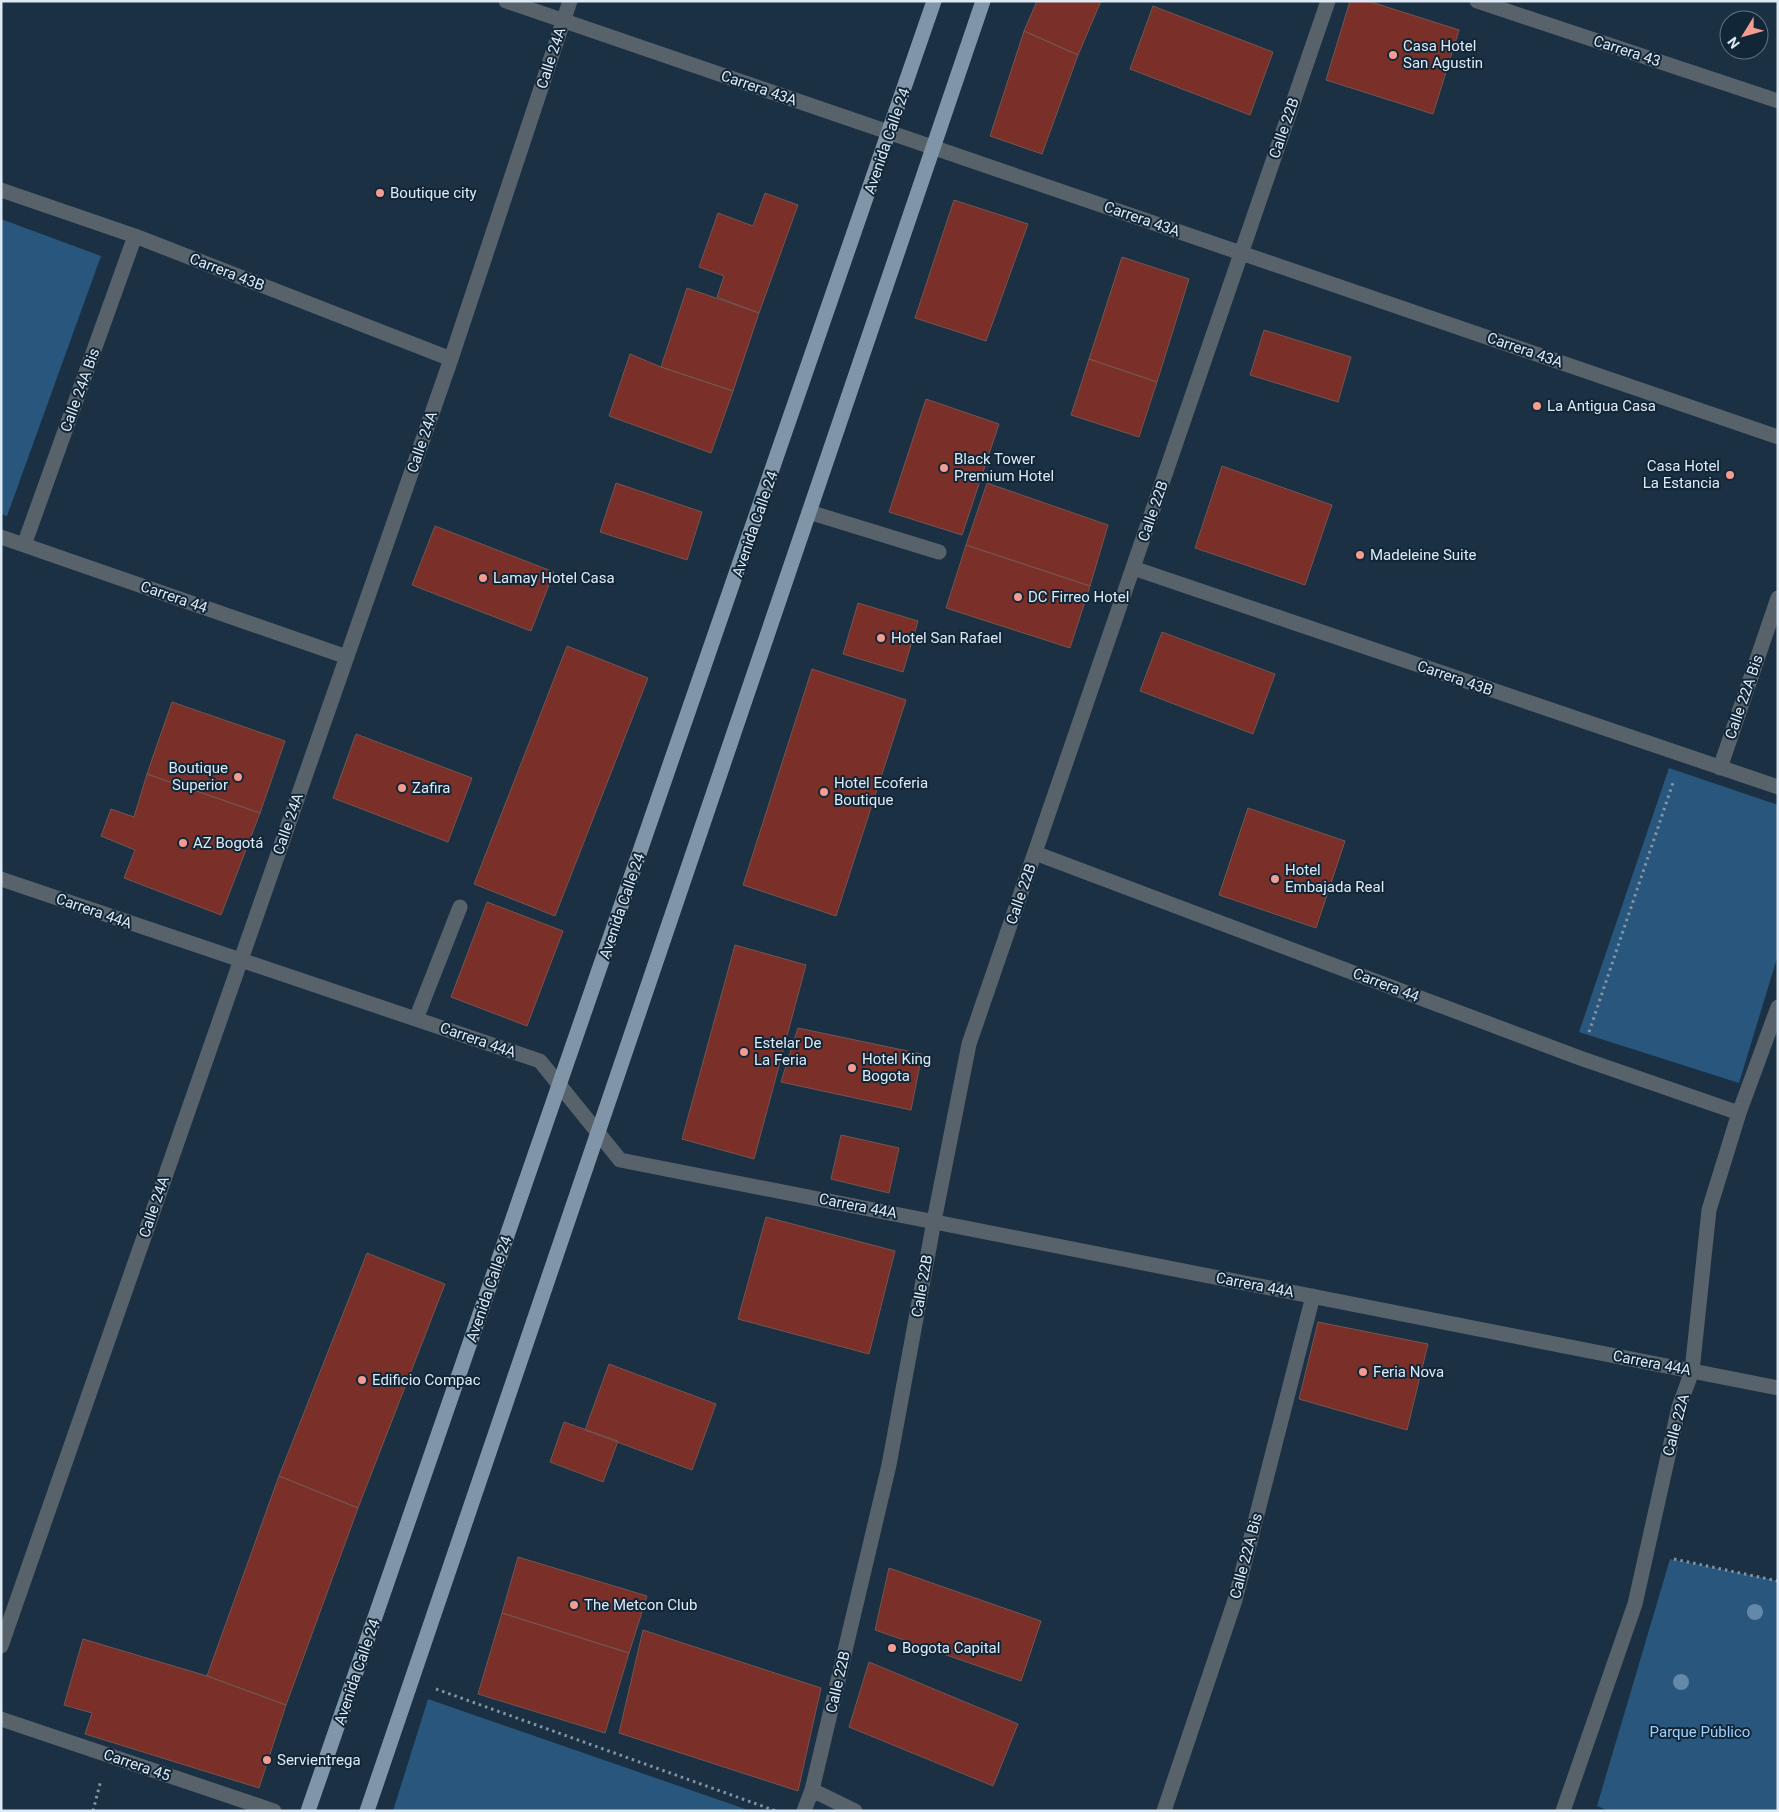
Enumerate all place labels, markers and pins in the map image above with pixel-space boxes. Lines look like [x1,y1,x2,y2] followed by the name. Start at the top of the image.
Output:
[1403,37,1483,72] place label: Casa Hotel San Agustin
[1387,49,1399,61] marker: Casa Hotel San Agustin
[390,184,477,202] place label: Boutique city
[374,187,386,199] marker: Boutique city
[1547,397,1656,415] place label: La Antigua Casa
[1531,400,1543,412] marker: La Antigua Casa
[954,450,1054,485] place label: Black Tower Premium Hotel
[1643,457,1720,492] place label: Casa Hotel La Estancia
[938,462,950,474] marker: Black Tower Premium Hotel
[1724,469,1736,481] marker: Casa Hotel La Estancia
[1370,546,1477,564] place label: Madeleine Suite
[1354,549,1366,561] marker: Madeleine Suite
[493,569,615,587] place label: Lamay Hotel Casa
[477,572,489,584] marker: Lamay Hotel Casa
[1028,588,1129,606] place label: DC Firreo Hotel
[1012,591,1024,603] marker: DC Firreo Hotel
[891,629,1002,647] place label: Hotel San Rafael
[875,632,887,644] marker: Hotel San Rafael
[169,759,228,794] place label: Boutique Superior
[232,771,244,783] marker: Boutique Superior
[834,774,928,809] place label: Hotel Ecoferia Boutique
[412,779,450,797] place label: Zafira
[396,782,408,794] marker: Zafira
[818,786,830,798] marker: Hotel Ecoferia Boutique
[193,834,263,852] place label: AZ Bogotá
[177,837,189,849] marker: AZ Bogotá
[1285,861,1384,896] place label: Hotel Embajada Real
[1269,873,1281,885] marker: Hotel Embajada Real
[754,1034,822,1069] place label: Estelar De La Feria
[738,1046,750,1058] marker: Estelar De La Feria
[862,1050,931,1085] place label: Hotel King Bogota
[846,1062,858,1074] marker: Hotel King Bogota
[1373,1363,1444,1381] place label: Feria Nova
[1357,1366,1369,1378] marker: Feria Nova
[372,1371,481,1389] place label: Edificio Compac
[356,1374,368,1386] marker: Edificio Compac
[584,1596,697,1614] place label: The Metcon Club
[568,1599,580,1611] marker: The Metcon Club
[902,1639,1000,1657] place label: Bogota Capital
[886,1642,898,1654] marker: Bogota Capital
[277,1751,361,1769] place label: Servientrega
[261,1754,273,1766] marker: Servientrega

